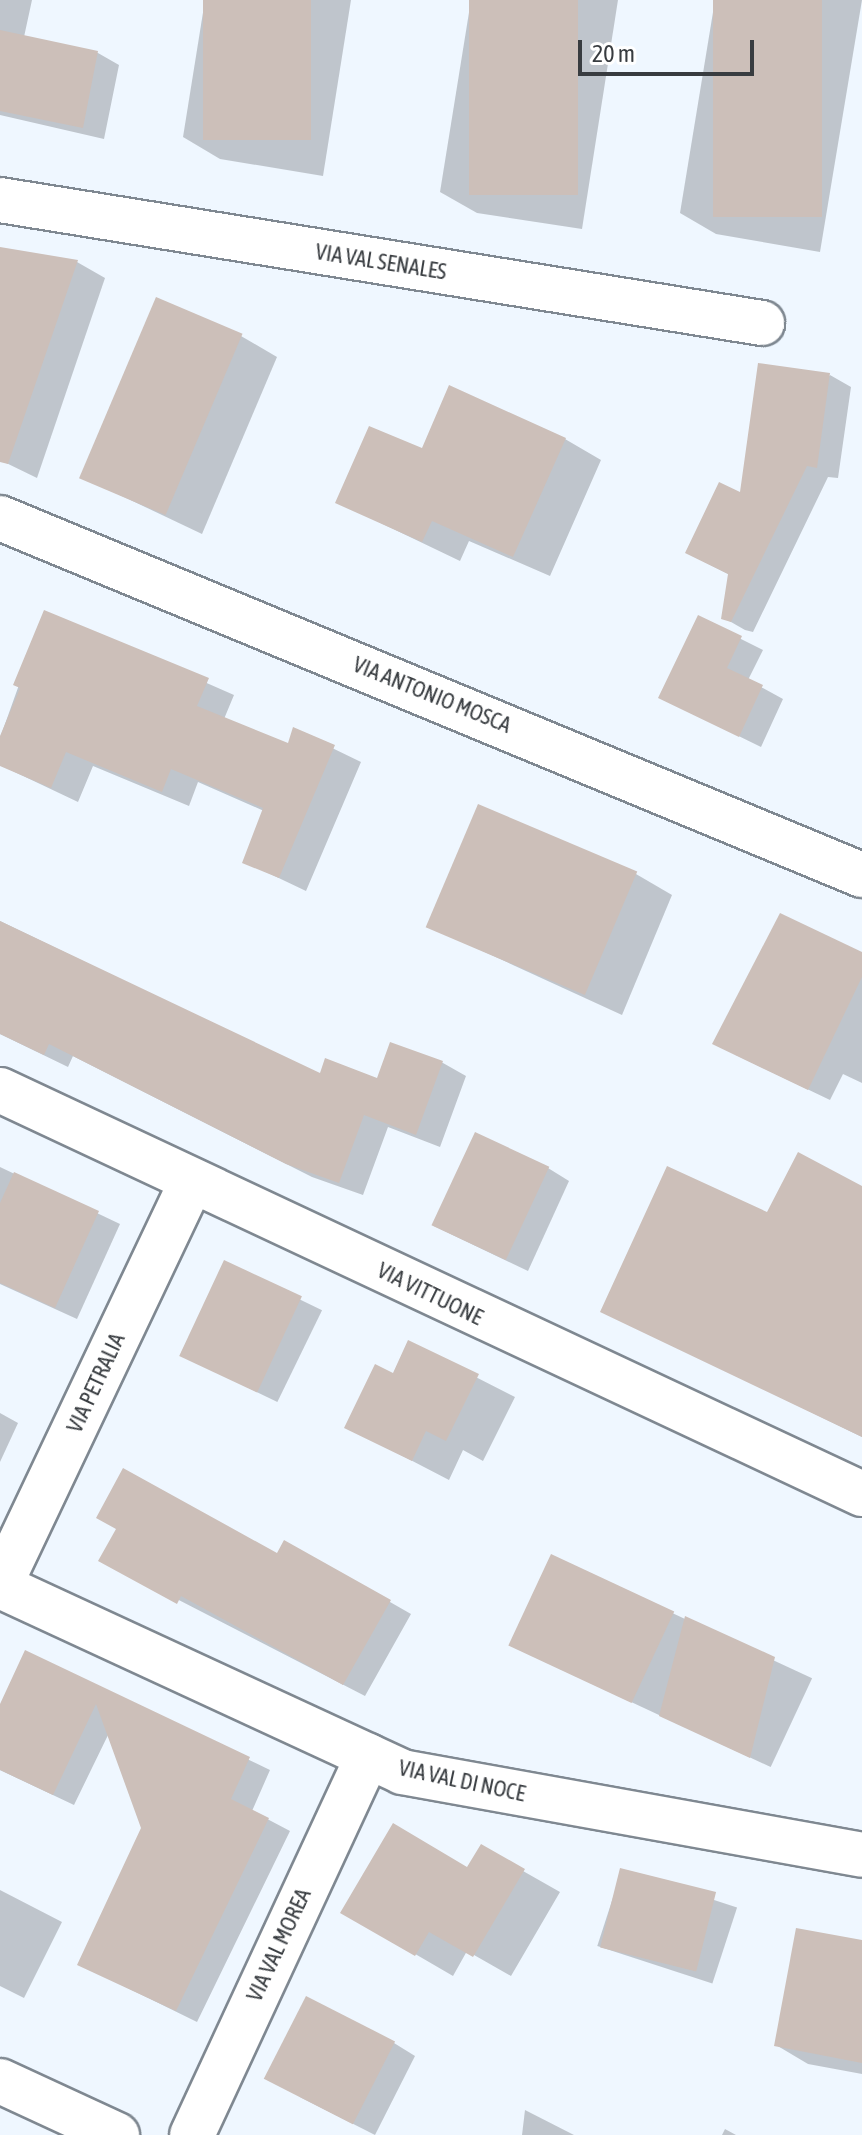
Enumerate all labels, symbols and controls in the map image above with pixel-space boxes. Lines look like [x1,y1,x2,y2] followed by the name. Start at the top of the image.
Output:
[582,24,758,74] scale bar
[592,40,635,67] text: 20 m
[314,239,448,285] street label: VIA VAL SENALES
[349,651,515,739] street label: VIA ANTONIO MOSCA
[373,1257,487,1331] street label: VIA VITTUONE
[61,1329,131,1437] street label: VIA PETRALIA
[396,1755,528,1807] street label: VIA VAL DI NOCE
[241,1884,317,2006] street label: VIA VAL MOREA

